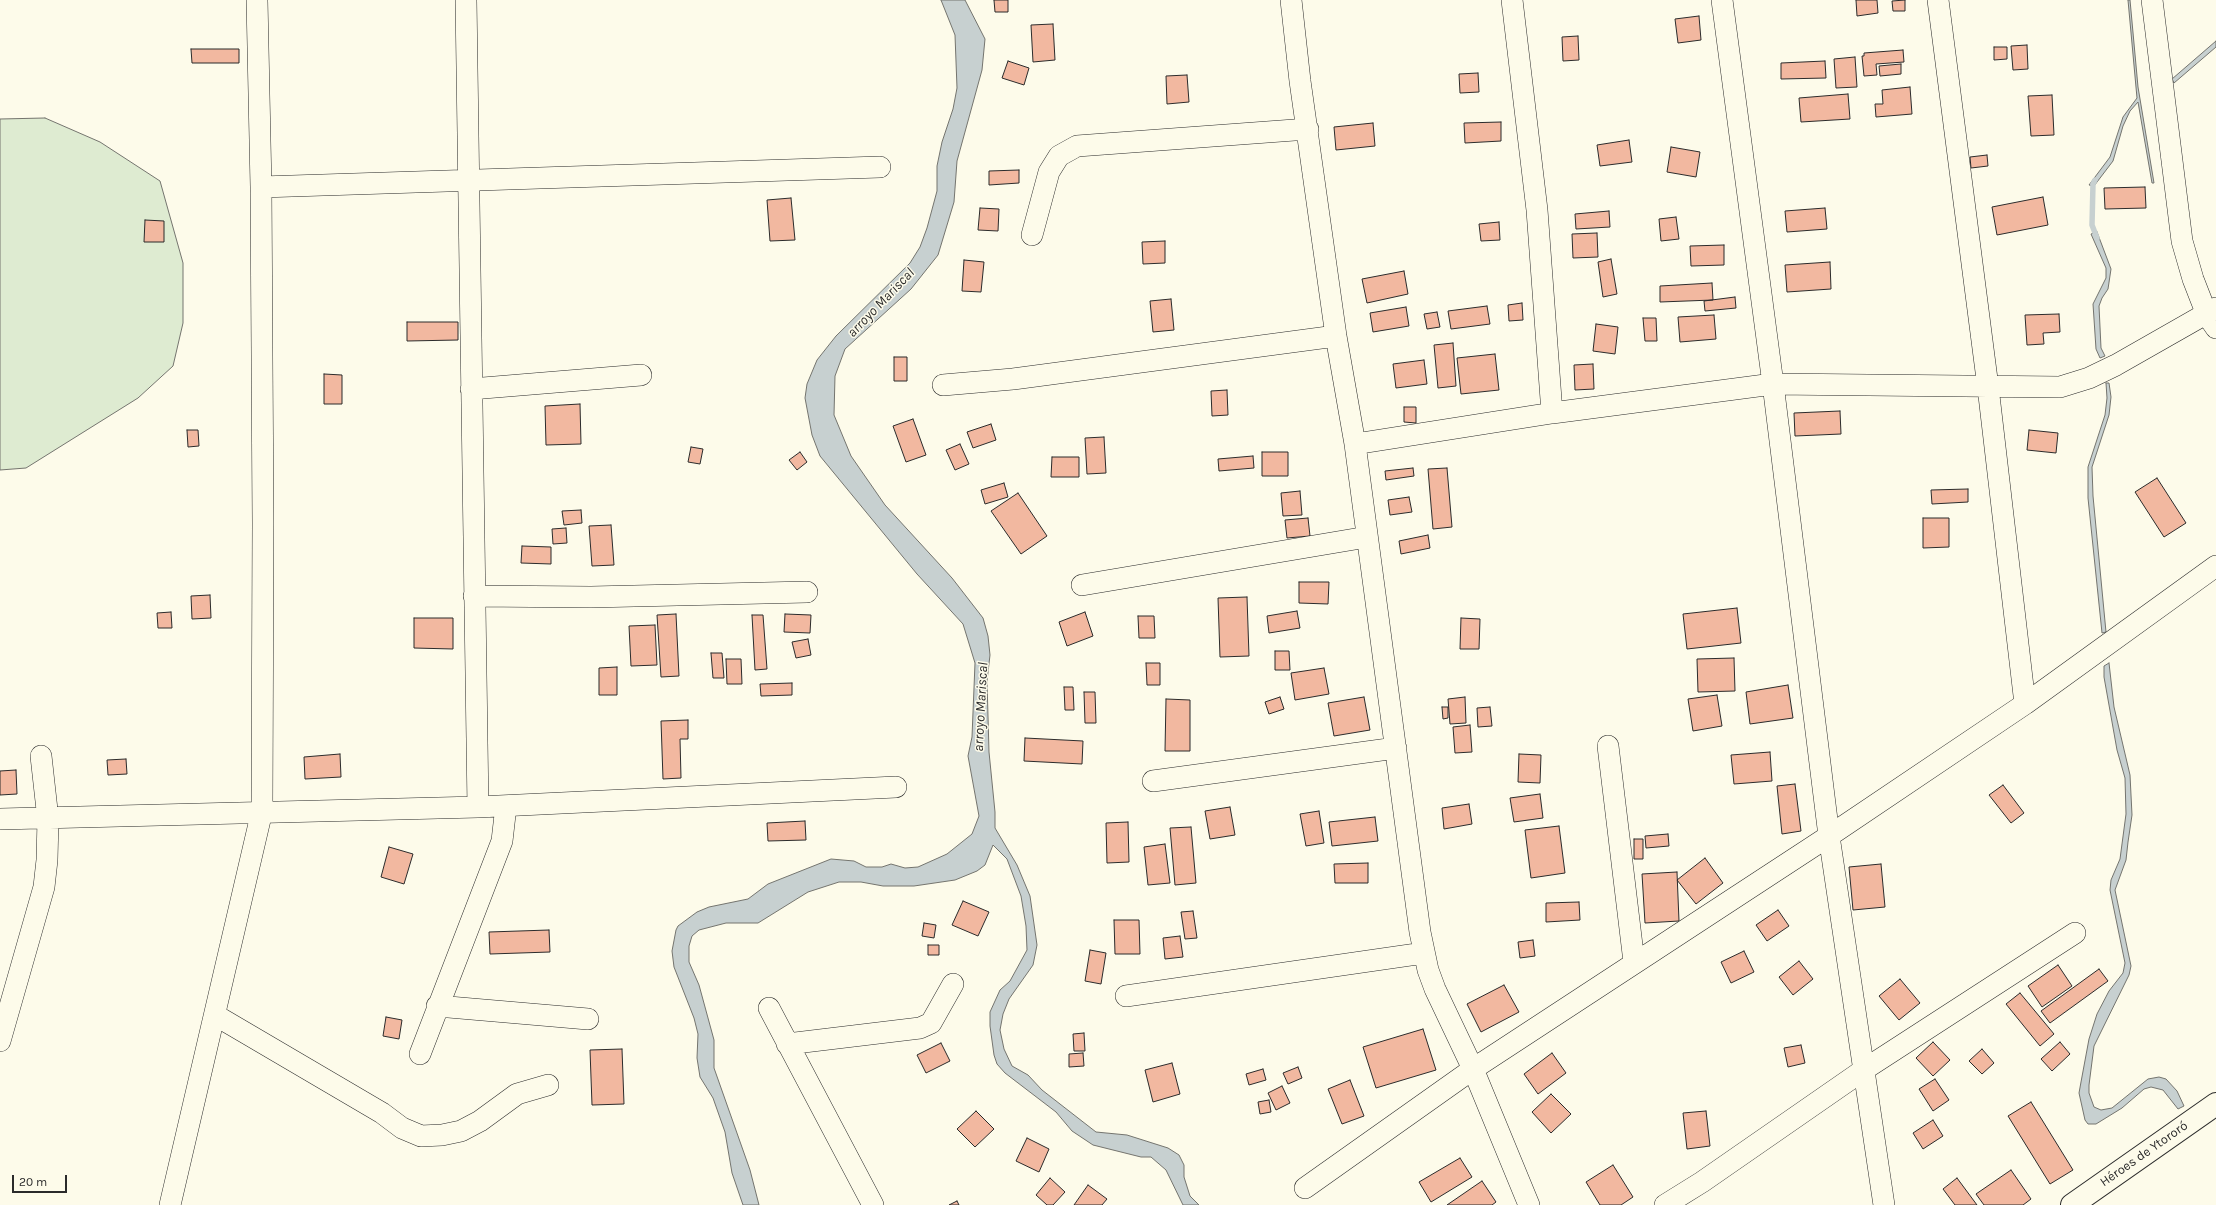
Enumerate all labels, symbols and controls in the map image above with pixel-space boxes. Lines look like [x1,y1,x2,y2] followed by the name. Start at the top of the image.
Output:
[844,265,918,341] water label: arroyo Mariscal
[970,662,992,752] water label: arroyo Mariscal
[2097,1118,2191,1190] street label: Héroes de Ytororó
[14,1167,69,1193] scale bar
[19,1175,47,1189] text: 20 m

